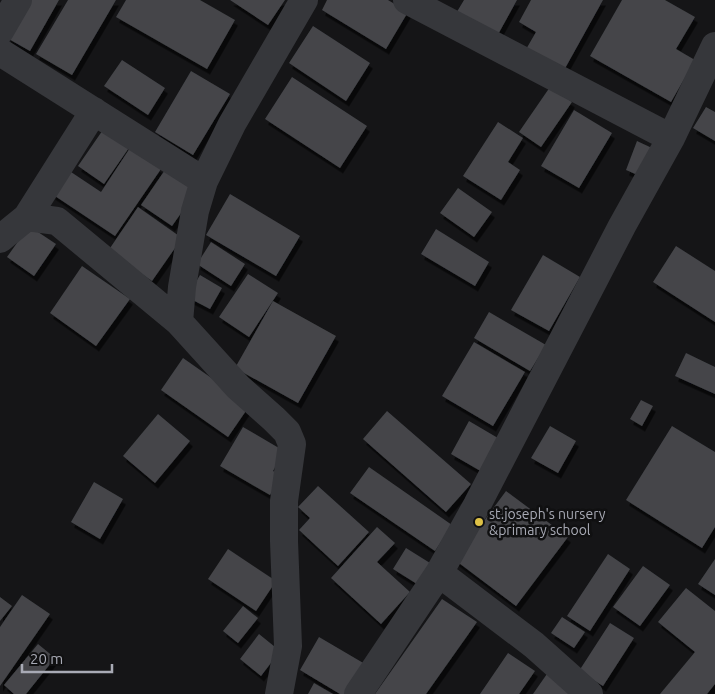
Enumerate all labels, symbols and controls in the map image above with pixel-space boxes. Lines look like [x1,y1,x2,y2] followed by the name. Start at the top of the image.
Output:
[489,506,606,538] place label: st.joseph's nursery &primary school
[473,516,485,528] marker: st.joseph's nursery &primary school
[22,642,112,674] scale bar
[30,650,63,667] text: 20 m

